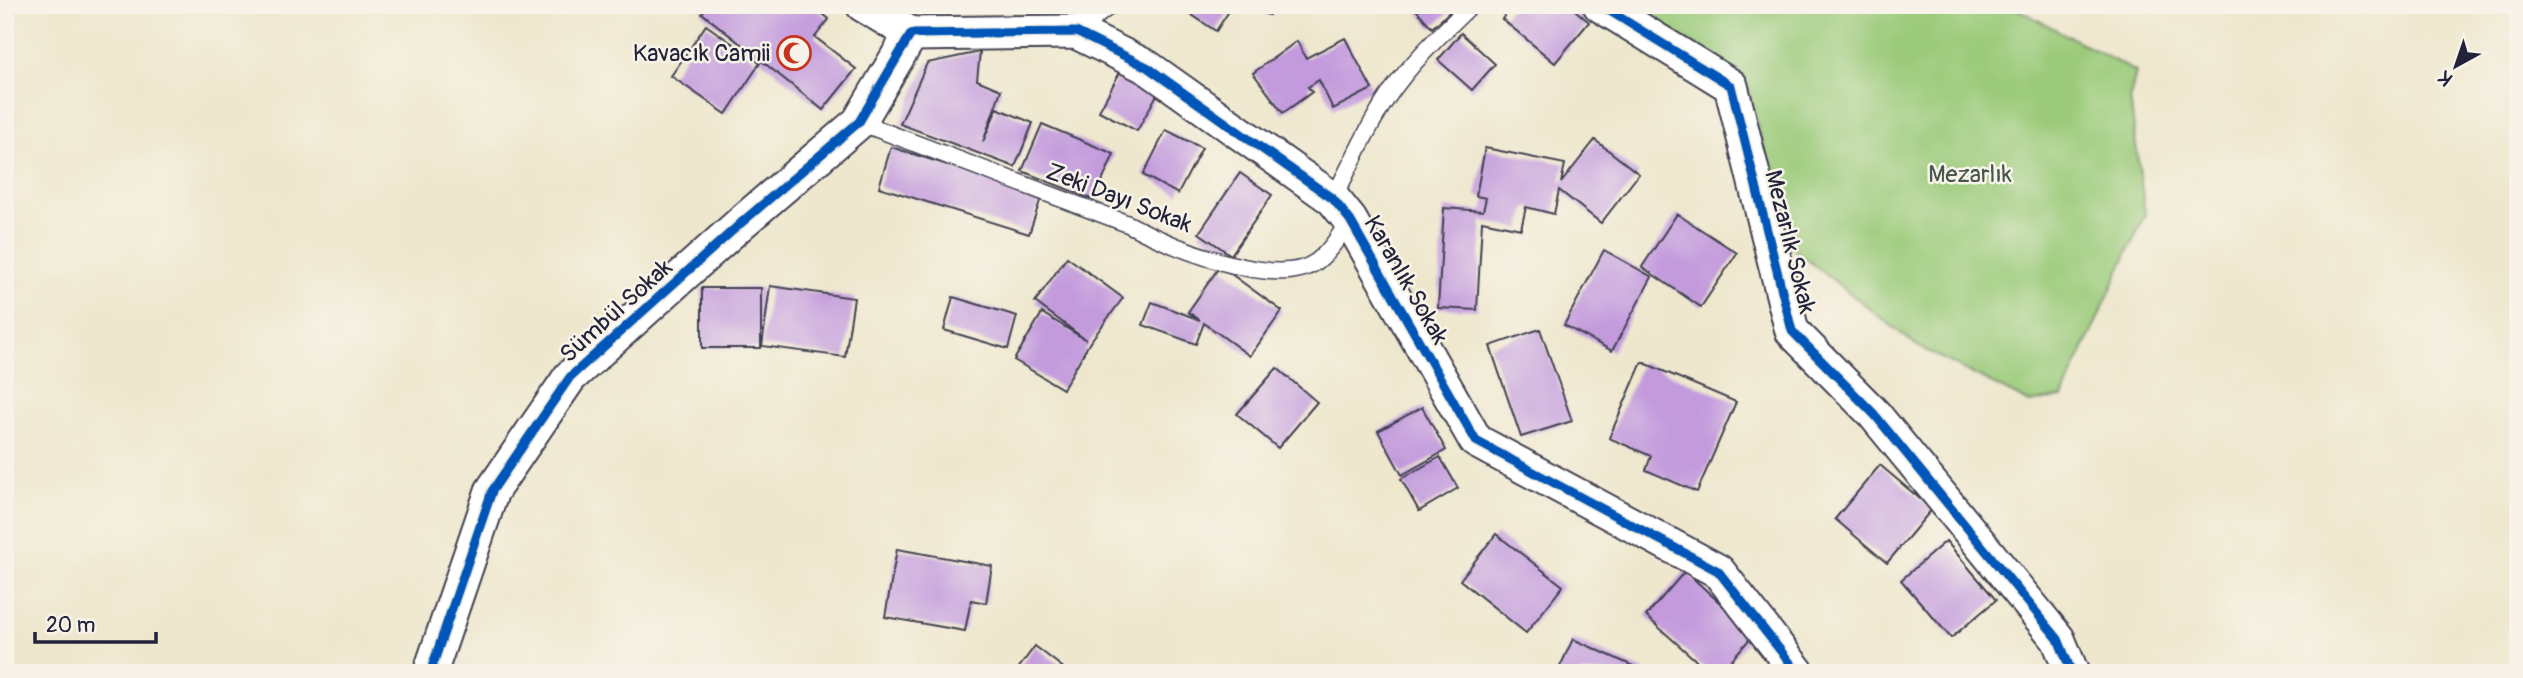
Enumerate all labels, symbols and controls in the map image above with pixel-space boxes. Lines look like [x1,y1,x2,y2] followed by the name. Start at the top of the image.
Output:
[2422,32,2492,102] north arrow
[775,34,813,72] mosque icon: Kavacık Camii
[633,39,770,68] place label: Kavacık Camii
[2433,65,2458,91] text: K
[1042,157,1196,239] street label: Zeki Dayı Sokak
[1928,160,2012,189] park label: Mezarlık
[1758,167,1822,317] street label: Mezarlık Sokak
[1358,211,1454,349] street label: Karanlık Sokak
[554,253,678,369] street label: Sümbül Sokak
[35,601,156,645] scale bar
[46,612,95,639] text: 20 m

